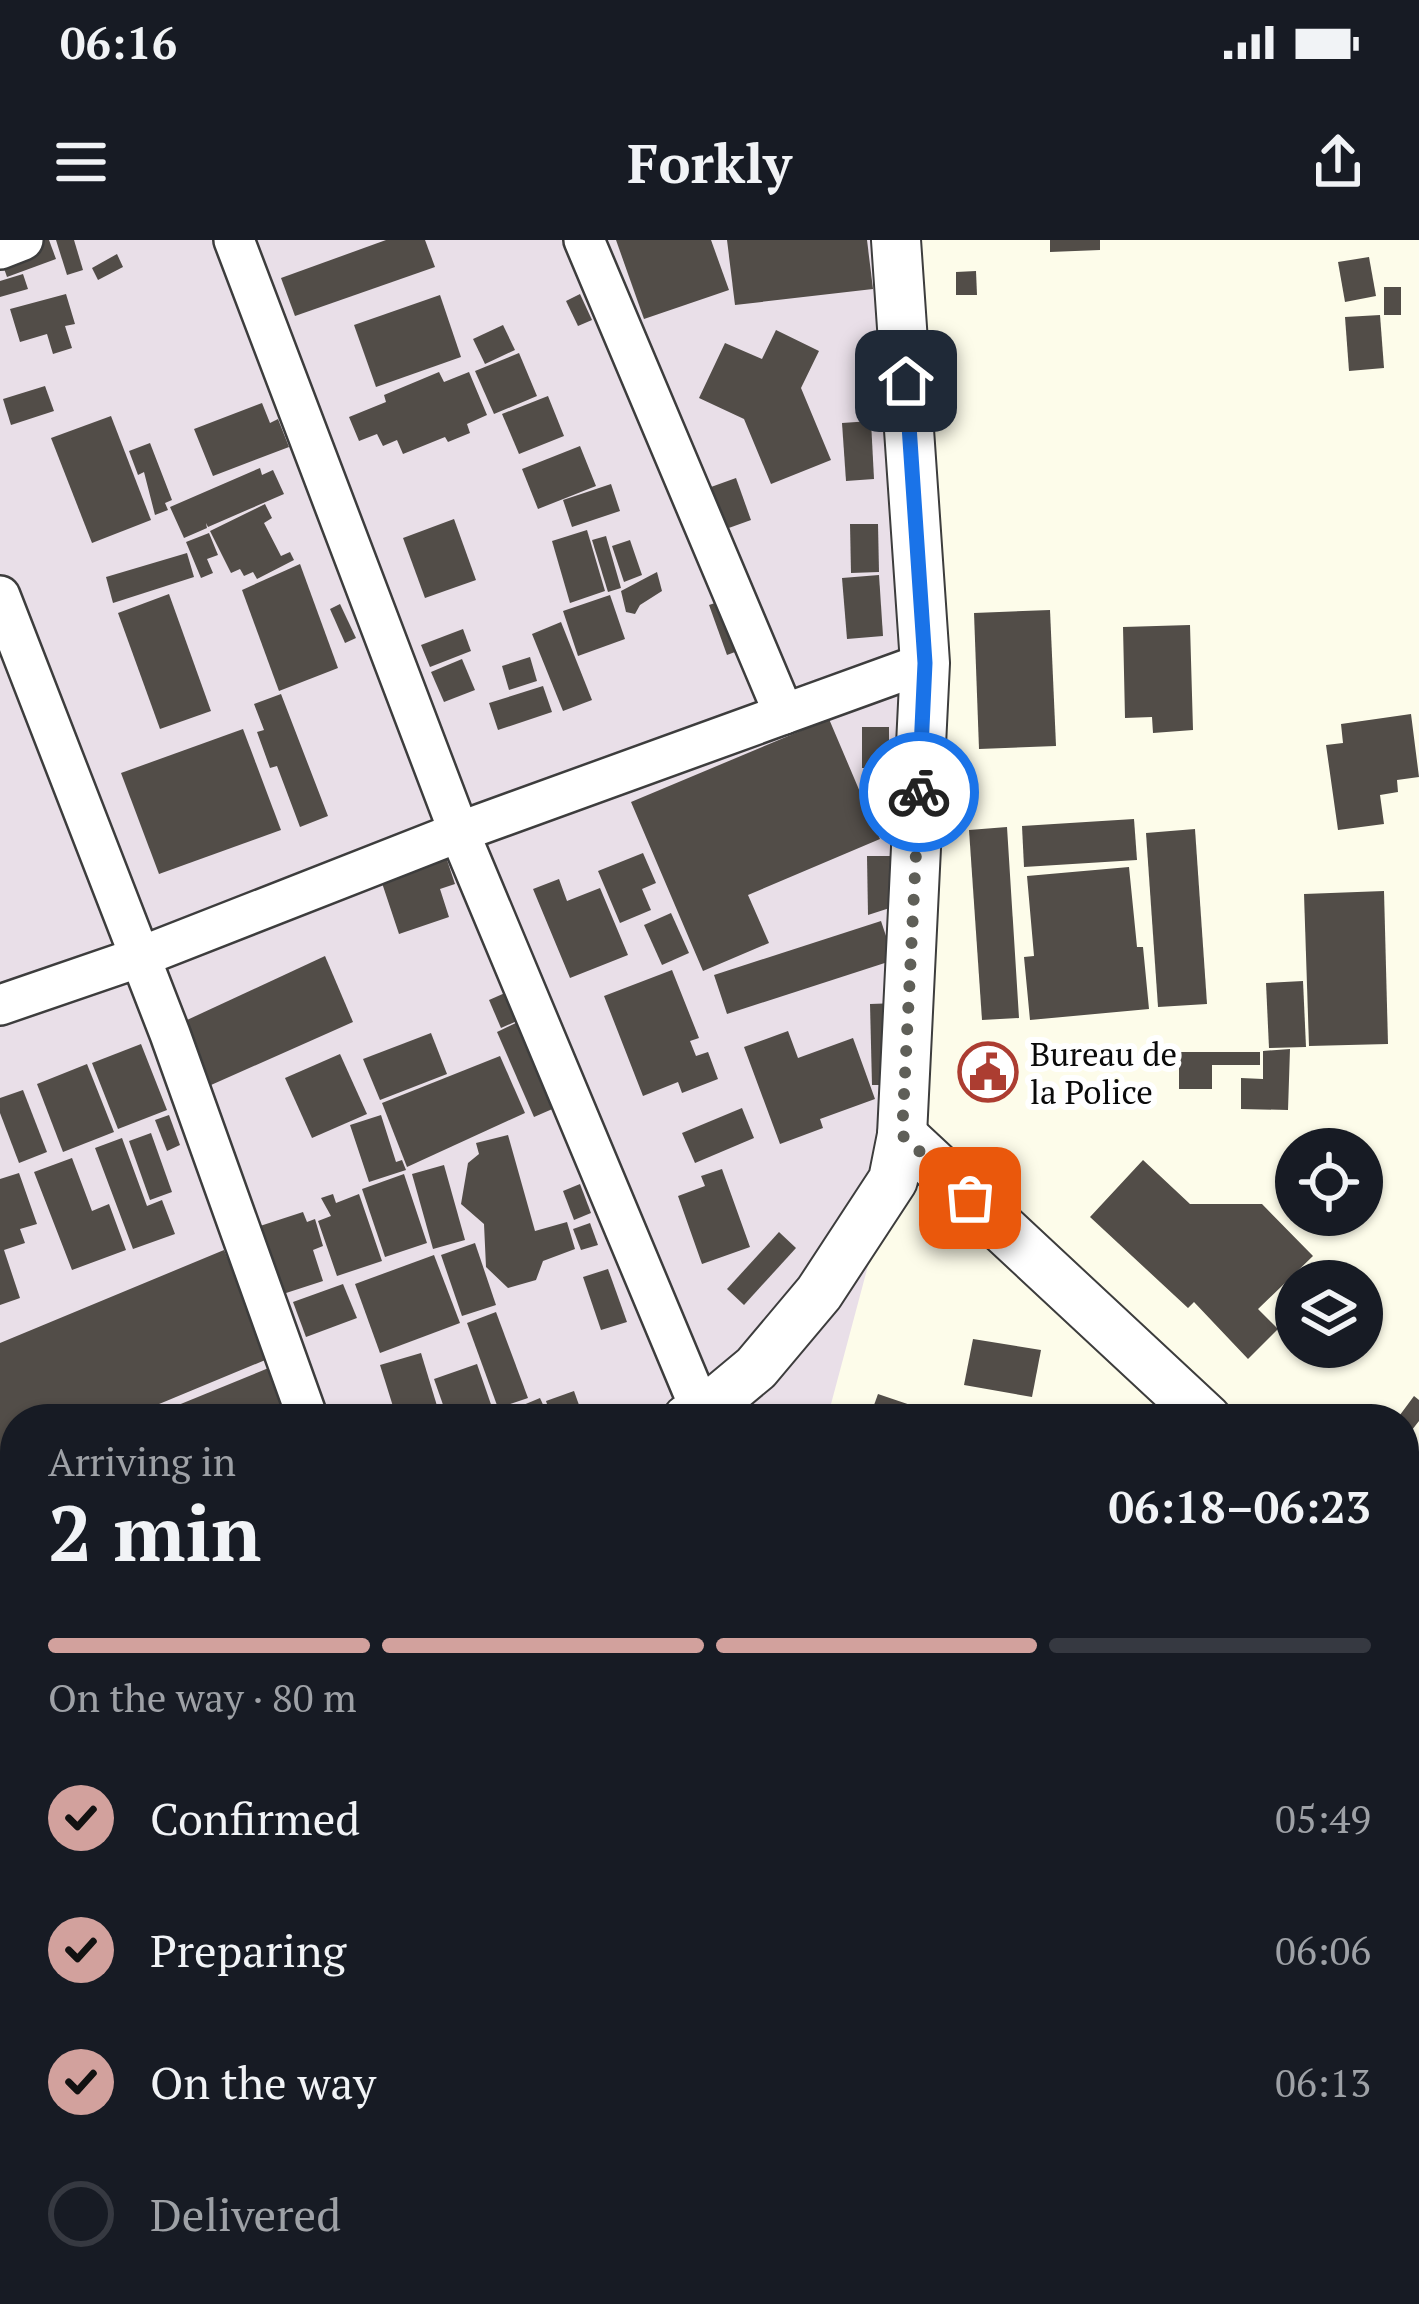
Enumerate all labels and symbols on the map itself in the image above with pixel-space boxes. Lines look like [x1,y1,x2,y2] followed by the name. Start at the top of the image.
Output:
[855,330,957,432] pin
[859,732,979,852] courier
[1030,1032,1177,1113] place label: Bureau de la Police
[957,1041,1019,1103] public building icon: Bureau de la Police
[919,1147,1021,1249] pin

